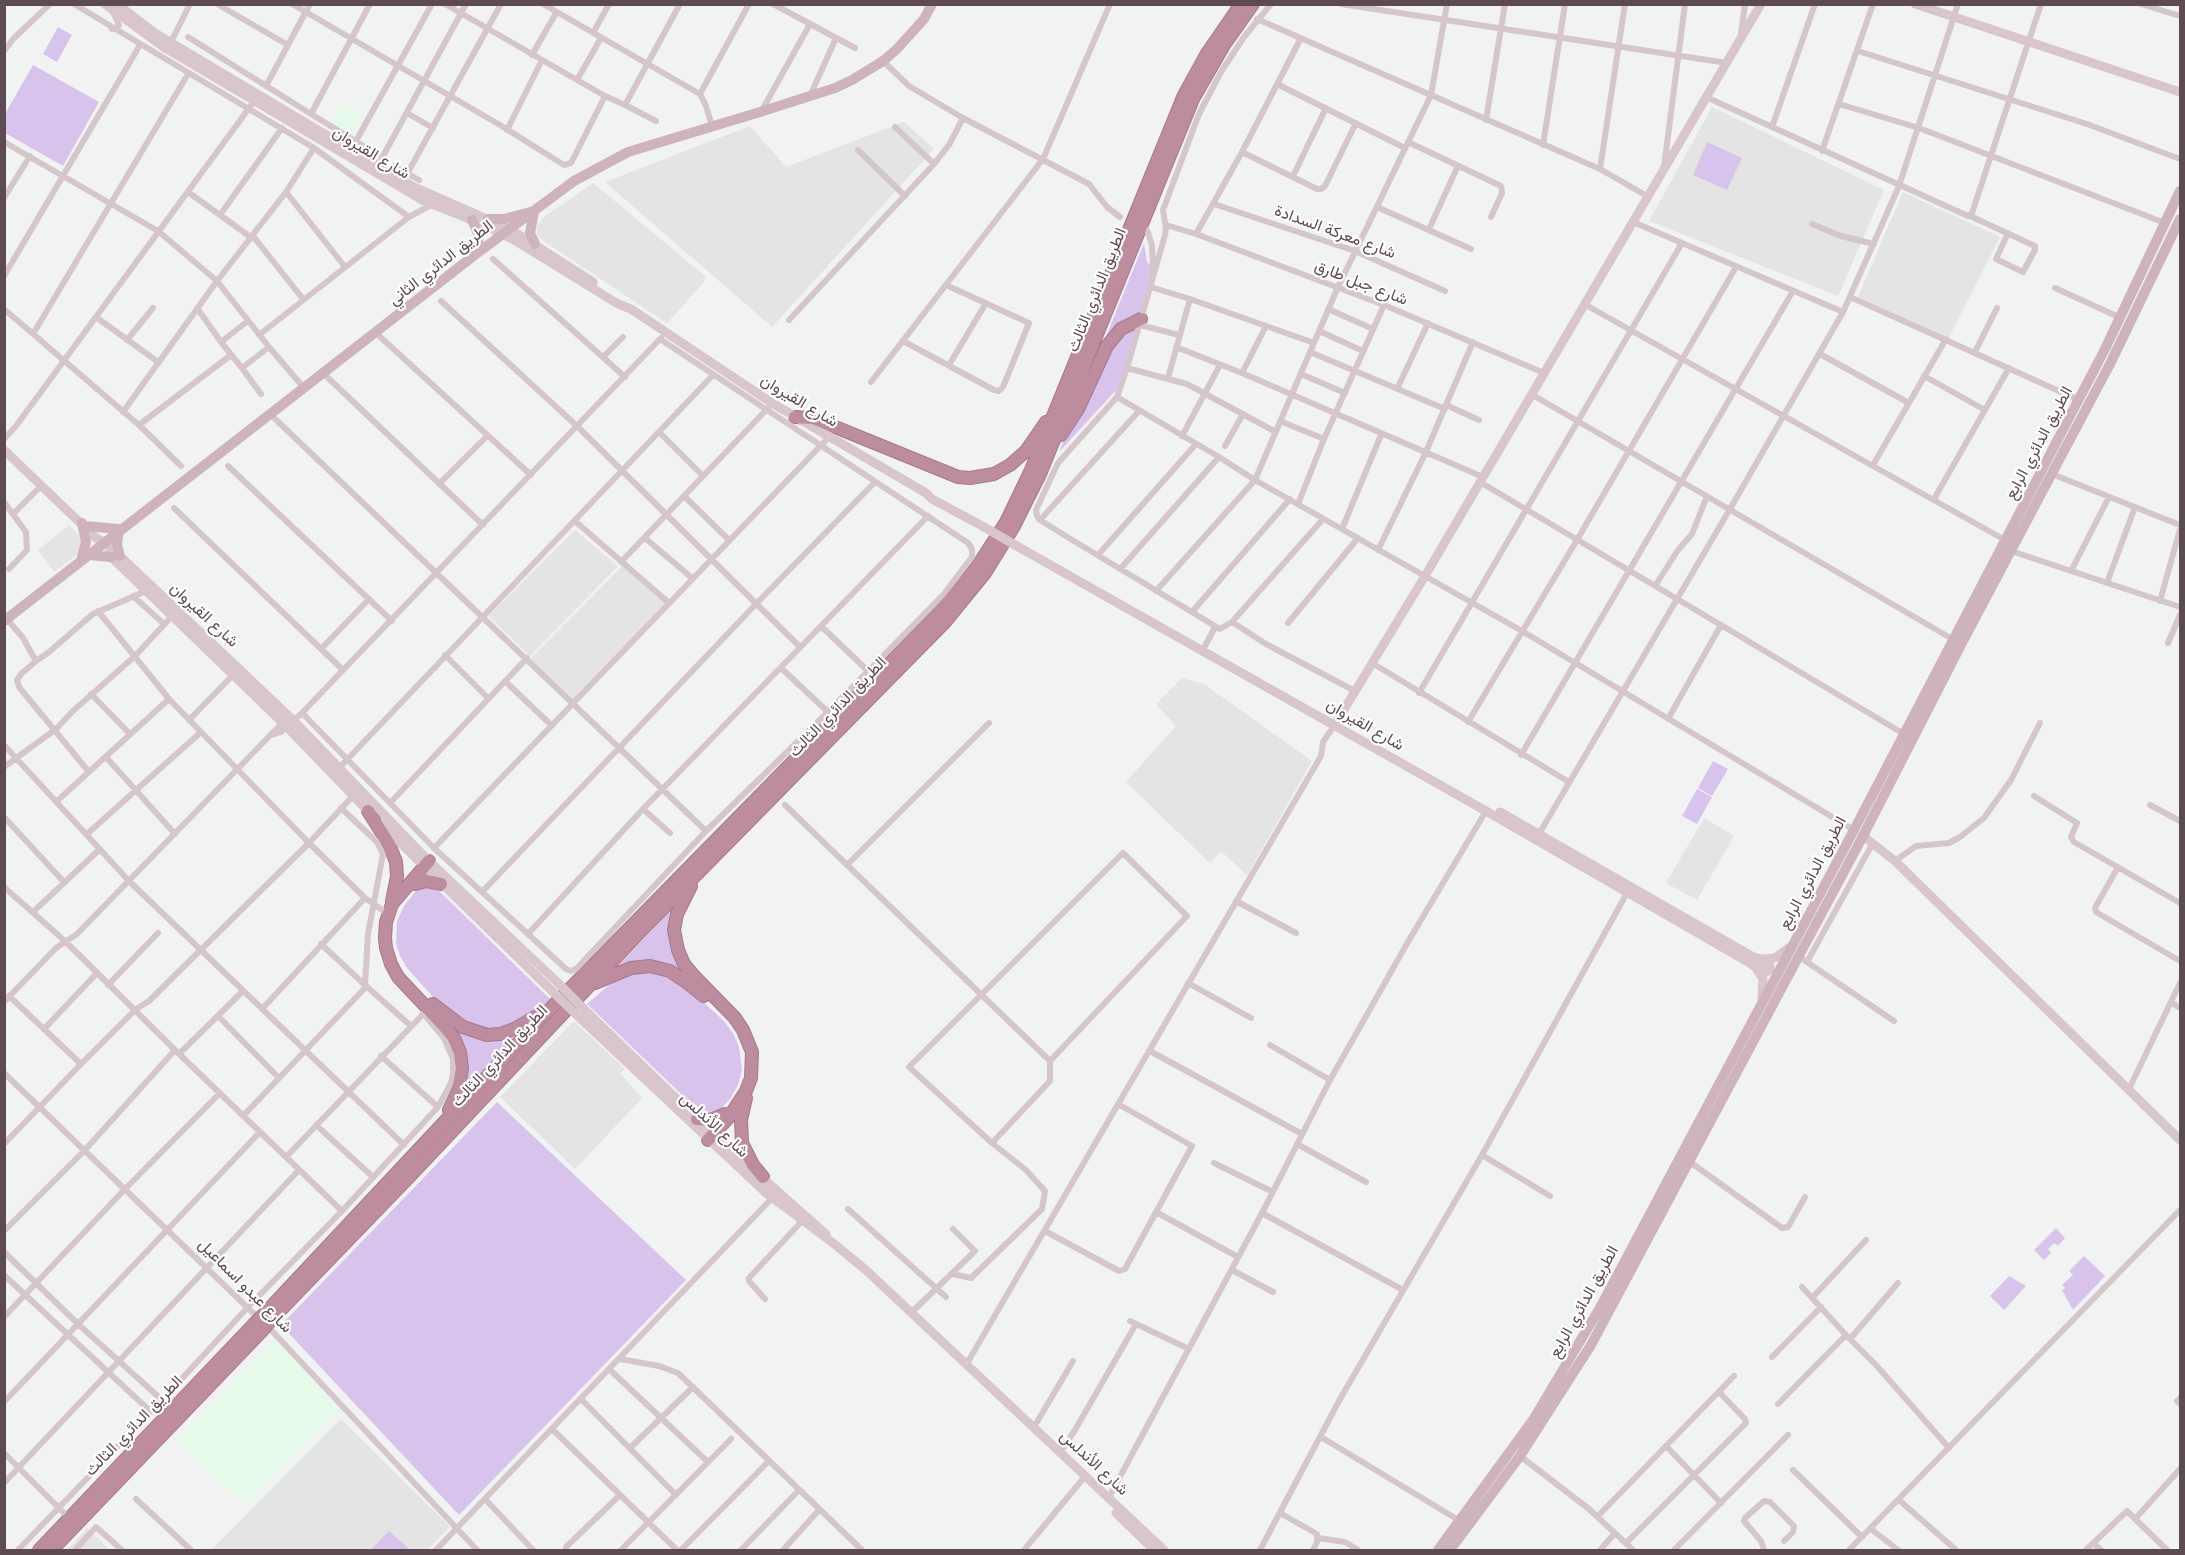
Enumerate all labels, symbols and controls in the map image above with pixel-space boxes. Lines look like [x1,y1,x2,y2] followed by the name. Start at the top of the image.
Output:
[329,122,413,184] street label: شارع القيروان
[1272,201,1398,263] street label: شارع معركة السدادة
[385,216,497,310] street label: الطريق الدائري الثاني
[1063,225,1131,355] street label: الطريق الدائري الثالث
[1312,256,1410,310] street label: شارع جبل طارق
[757,370,841,432] street label: شارع القيروان
[2001,383,2077,503] street label: الطريق الدائري الرابع
[166,578,242,652] street label: شارع القيروان
[785,653,891,761] street label: الطريق الدائري الثالث
[1323,695,1407,755] street label: شارع القيروان
[1775,813,1851,933] street label: الطريق الدائري الرابع
[448,1001,552,1111] street label: الطريق الدائري الثالث
[676,1088,752,1162] street label: شارع الأندلس
[194,1235,296,1337] street label: شارع عبدو اسماعيل
[1545,1243,1623,1361] street label: الطريق الدائري الرابع
[81,1372,187,1480] street label: الطريق الدائري الثالث
[1056,1426,1132,1500] street label: شارع الأندلس

